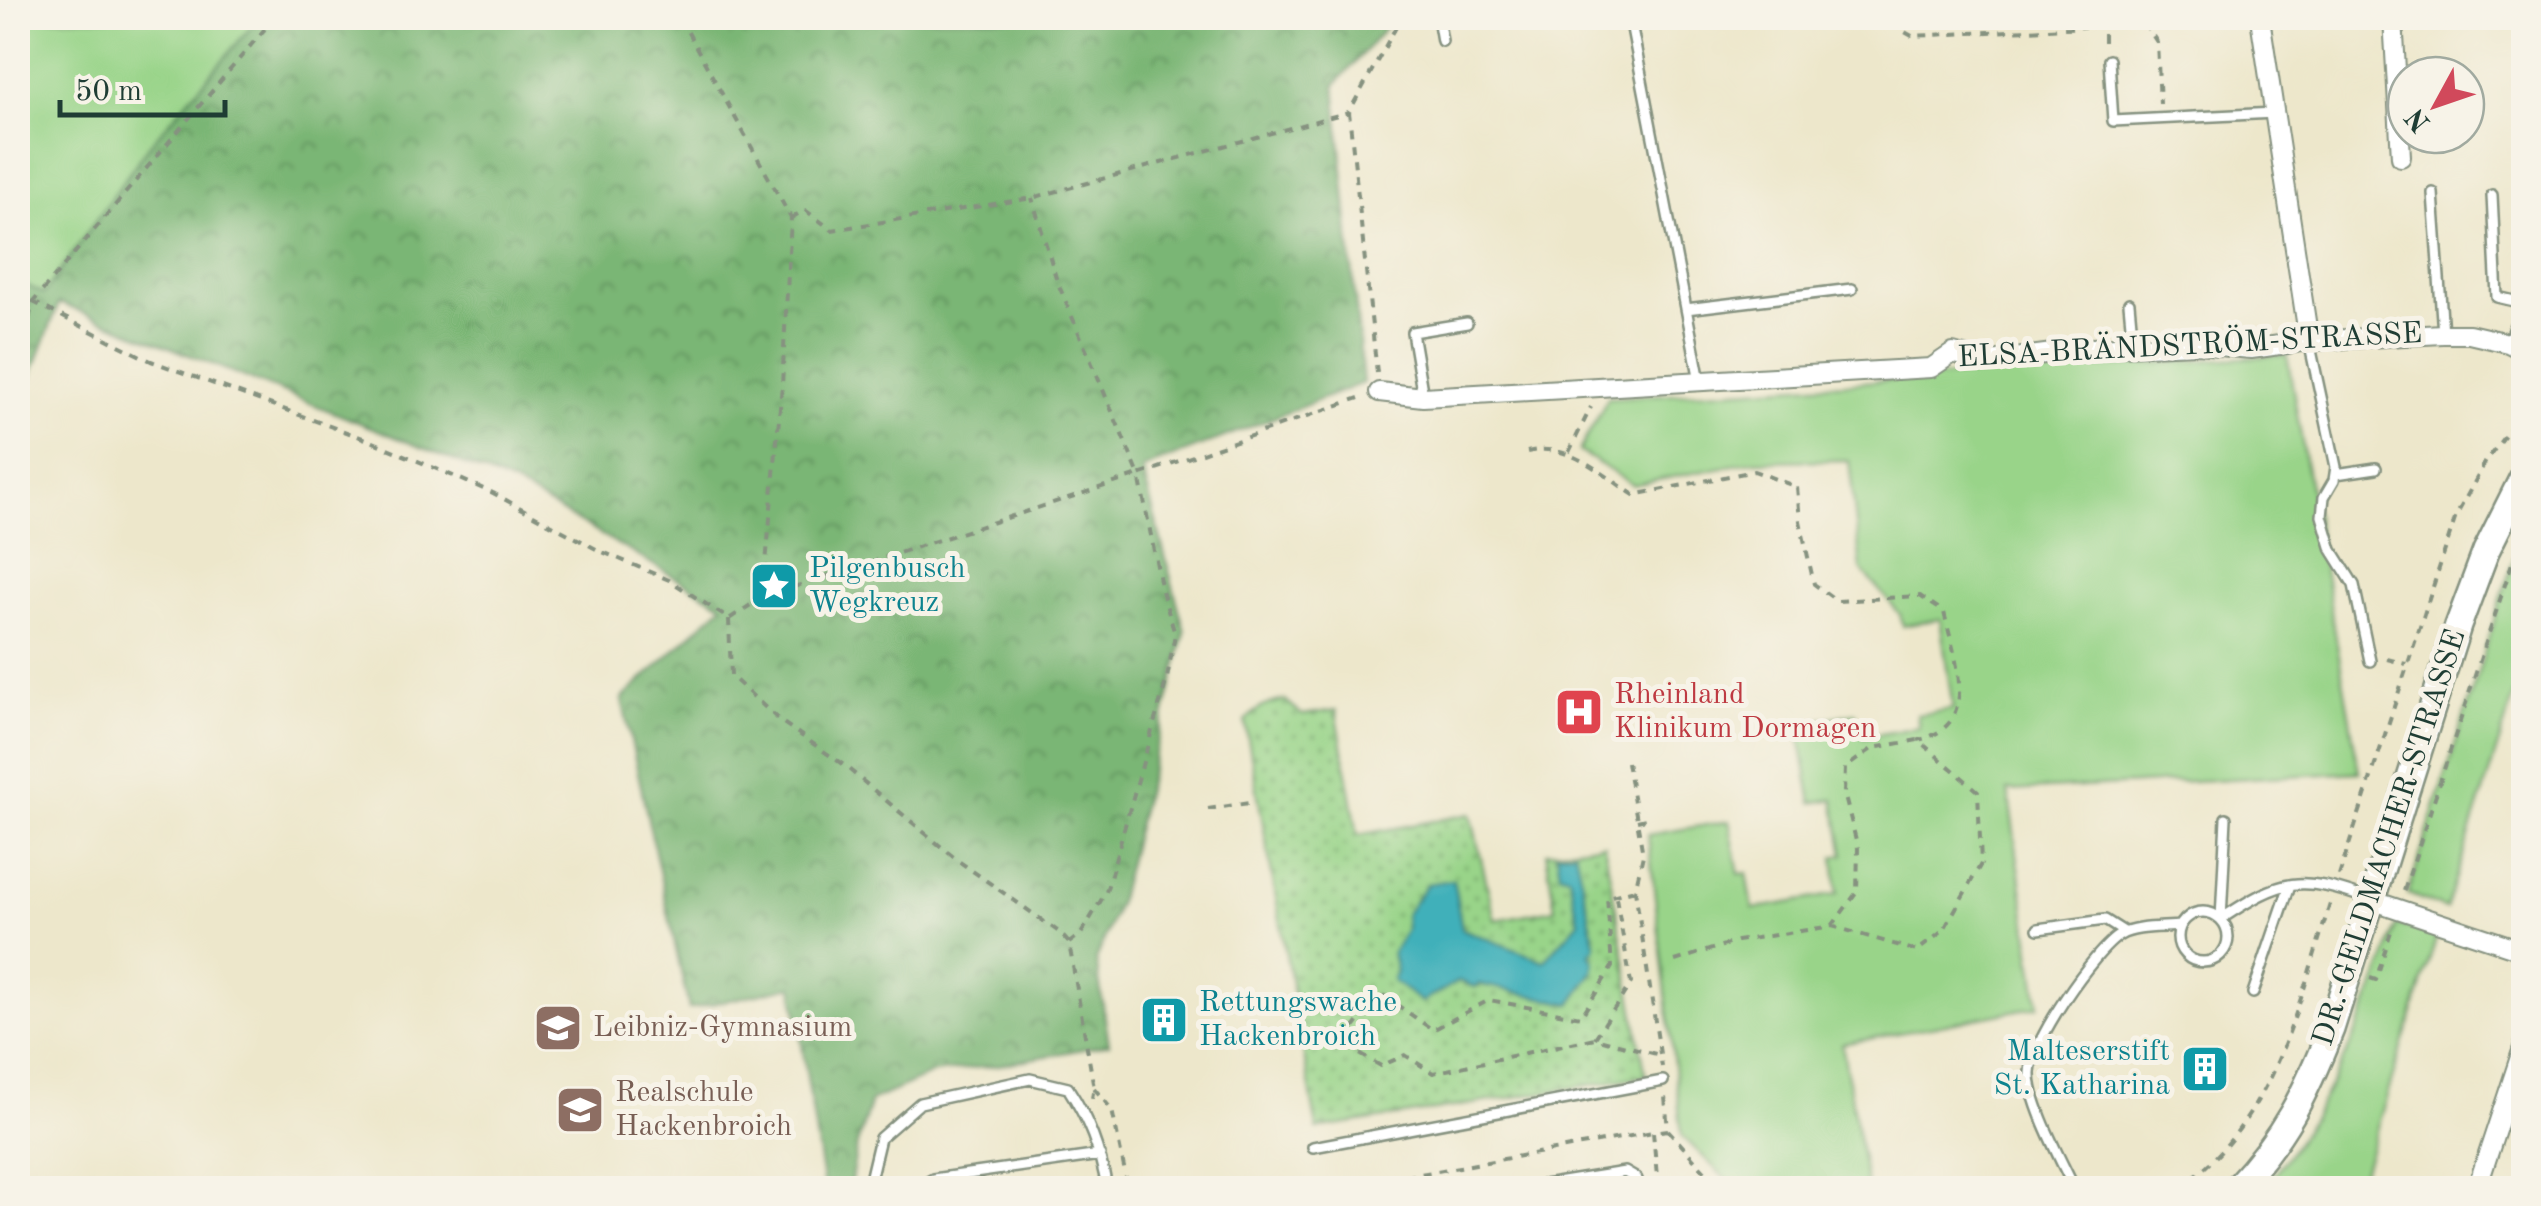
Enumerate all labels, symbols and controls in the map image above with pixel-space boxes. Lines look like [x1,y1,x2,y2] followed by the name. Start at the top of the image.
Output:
[60,55,225,117] scale bar
[2386,55,2486,155] north arrow
[75,77,142,107] text: 50 m
[2401,101,2437,136] text: N
[1957,315,2423,373] street label: ELSA-BRÄNDSTRÖM-STRASSE
[809,554,966,618] place label: Pilgenbusch Wegkreuz
[748,560,800,612] place icon: Pilgenbusch Wegkreuz
[2308,626,2472,1050] street label: DR.-GELDMACHER-STRASSE
[1614,680,1876,744] place label: Rheinland Klinikum Dormagen
[1553,686,1605,738] hospital icon: Rheinland Klinikum Dormagen
[1199,988,1397,1052] place label: Rettungswache Hackenbroich
[1138,994,1190,1046] building icon: Rettungswache Hackenbroich
[532,1002,584,1054] school or university icon: Leibniz-Gymnasium
[593,1013,852,1043] place label: Leibniz-Gymnasium
[1994,1037,2170,1101] place label: Malteserstift St. Katharina
[2179,1043,2231,1095] building icon: Malteserstift St. Katharina
[615,1078,792,1142] place label: Realschule Hackenbroich
[554,1084,606,1136] school or university icon: Realschule Hackenbroich

